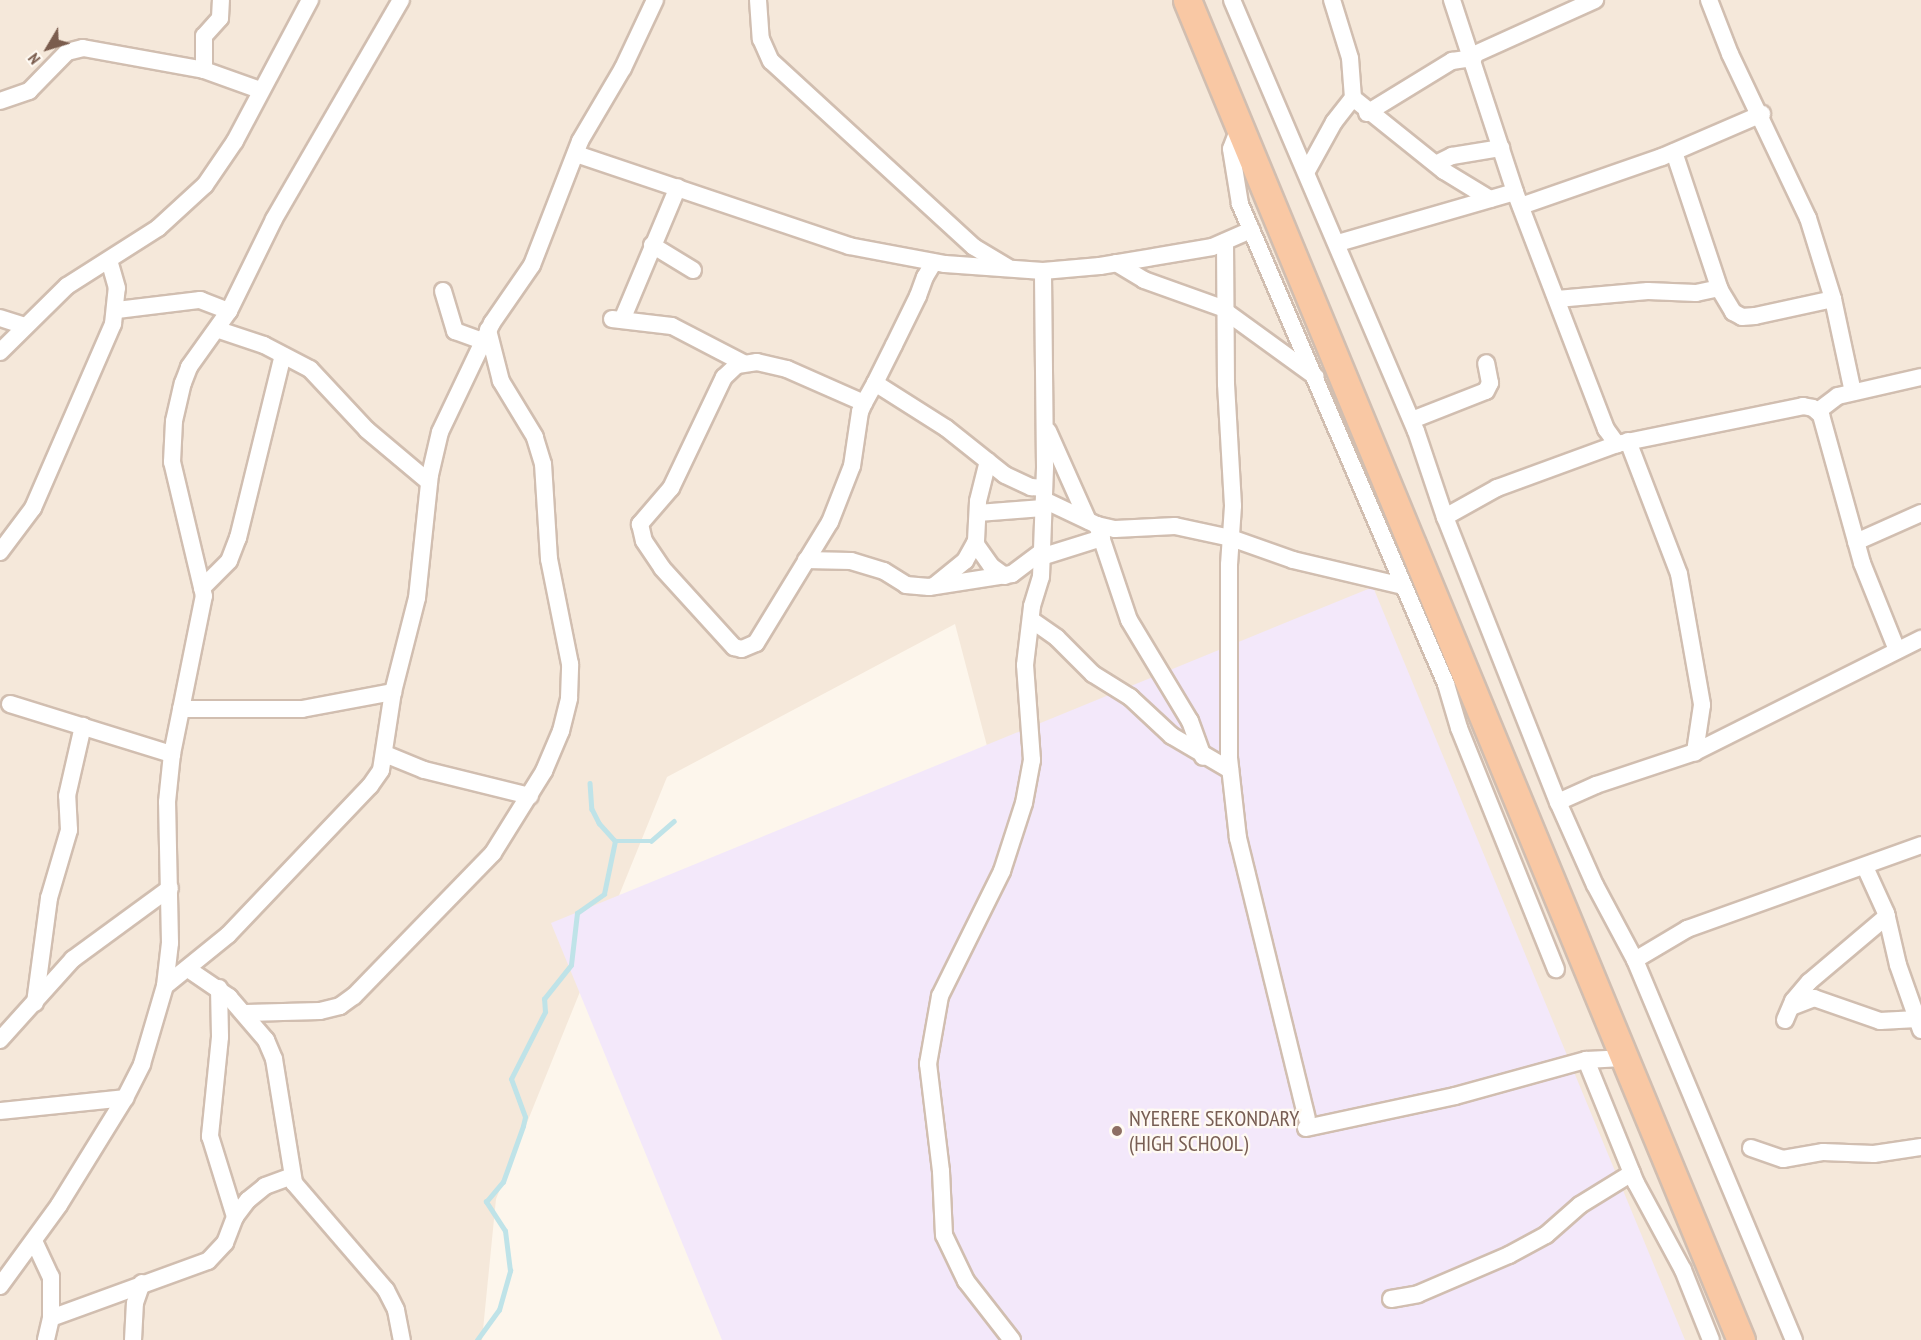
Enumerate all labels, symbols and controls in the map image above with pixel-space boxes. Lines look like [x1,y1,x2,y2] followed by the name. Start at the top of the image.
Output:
[18,18,78,78] north arrow
[23,50,44,69] text: N
[1129,1105,1299,1156] place label: NYERERE SEKONDARY (HIGH SCHOOL)
[1110,1124,1124,1138] marker: NYERERE SEKONDARY (HIGH SCHOOL)

